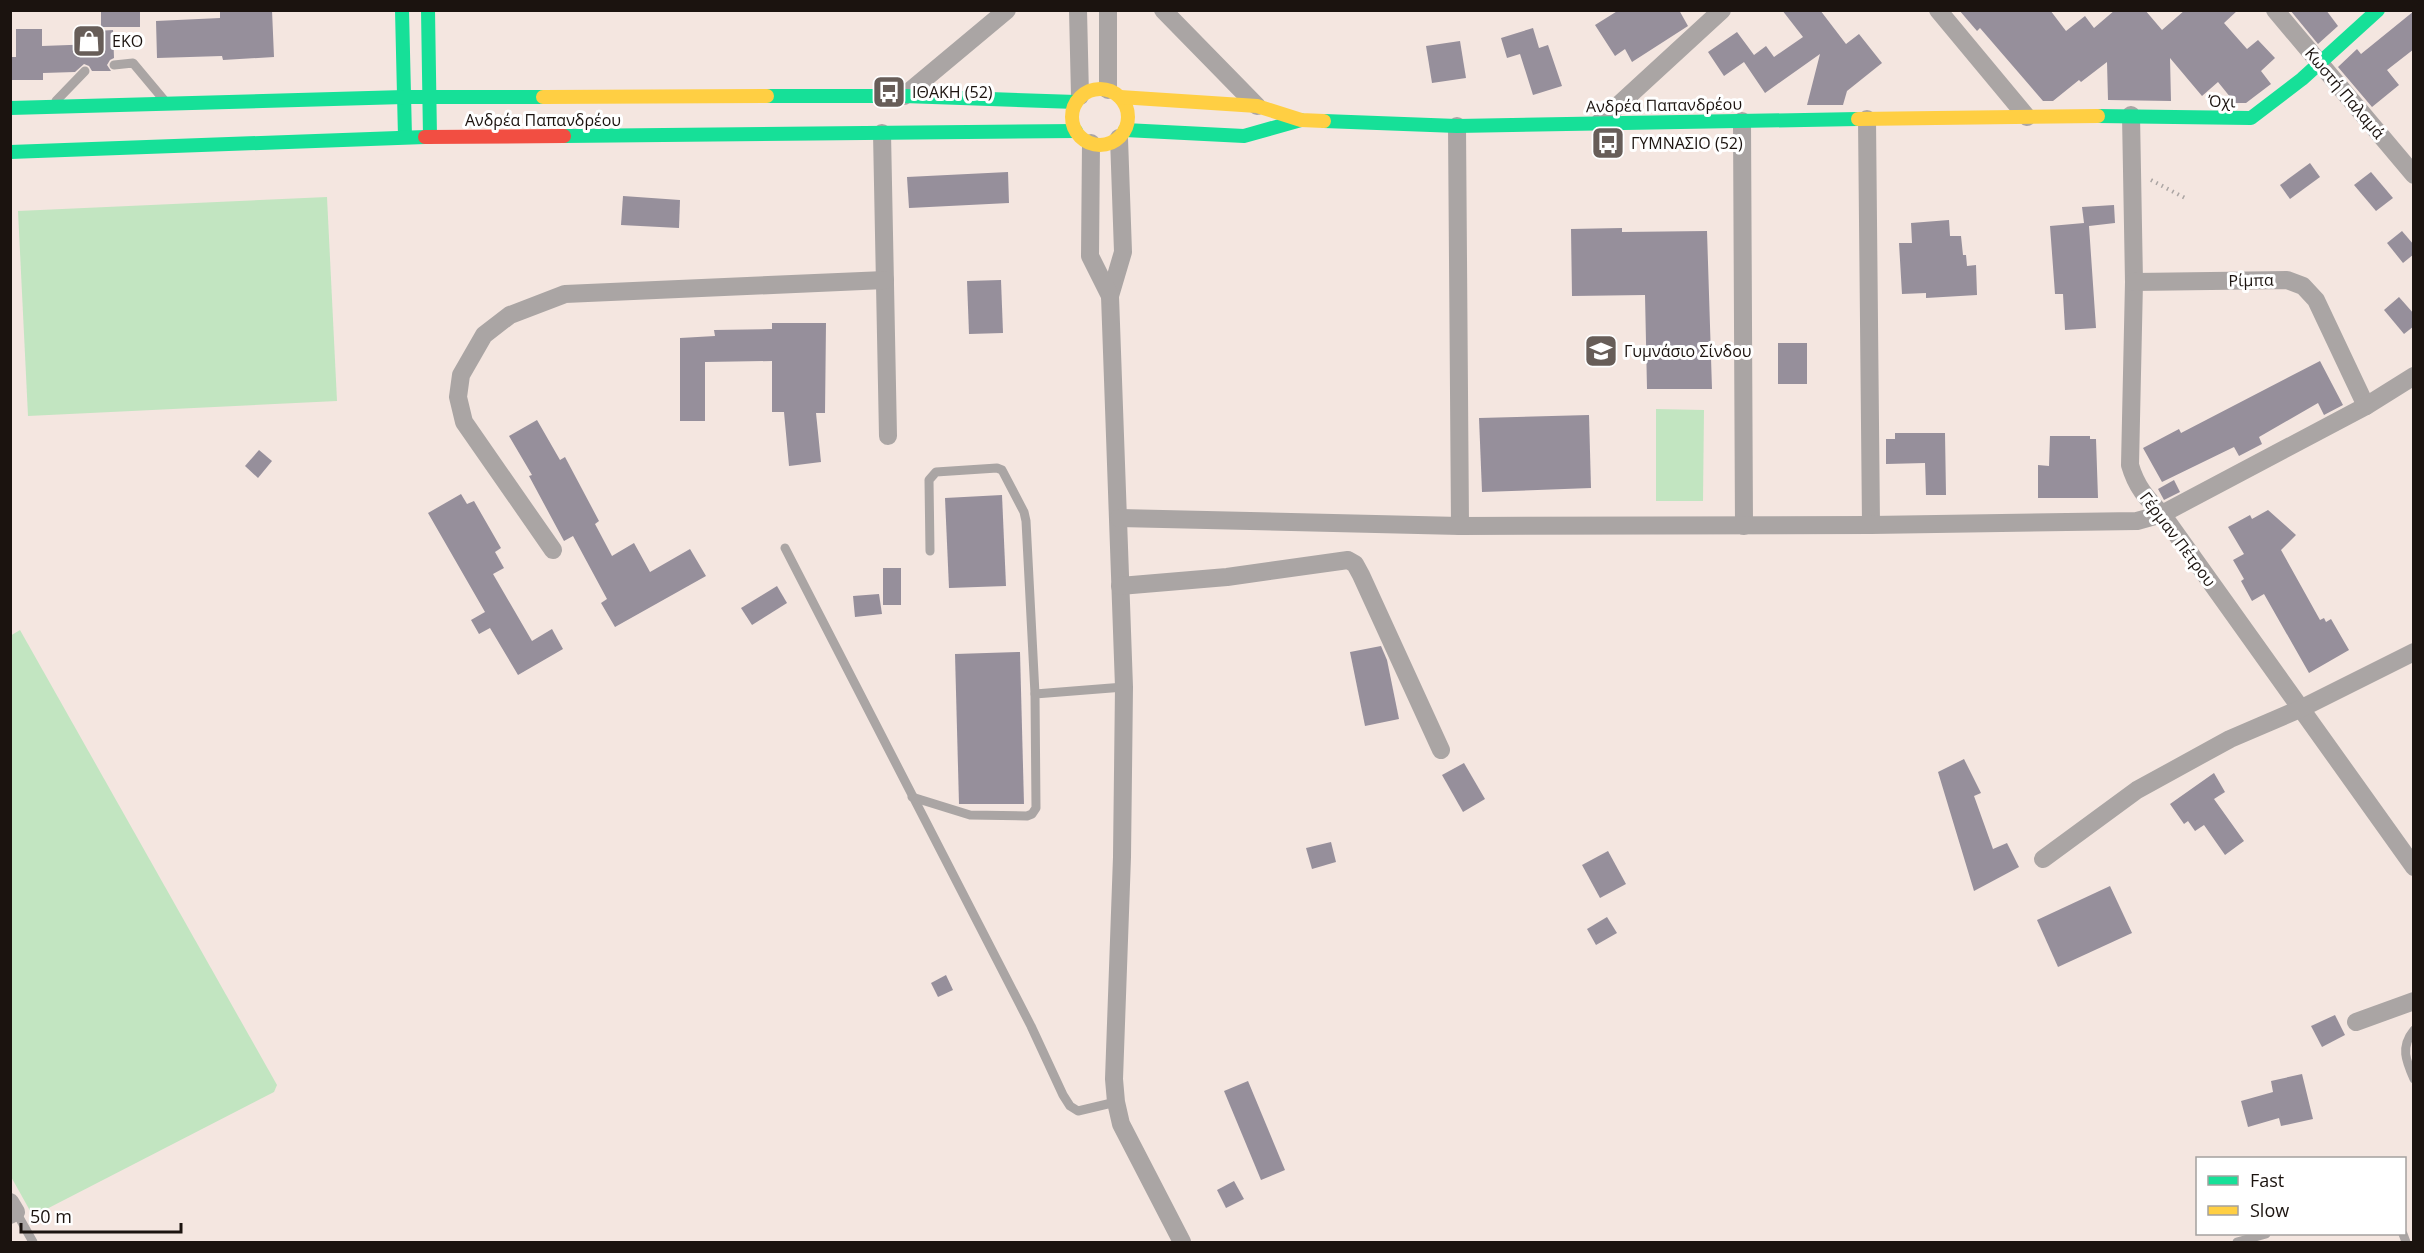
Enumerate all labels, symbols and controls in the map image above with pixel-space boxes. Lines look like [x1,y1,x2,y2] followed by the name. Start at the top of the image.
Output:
[71,23,107,59] shop icon: EKO
[112,30,143,52] place label: EKO
[2300,43,2390,143] street label: Κωστή Παλαμά
[871,74,907,110] bus stop icon: ΙΘΑΚΗ (52)
[912,81,993,103] place label: ΙΘΑΚΗ (52)
[2207,90,2236,112] street label: Όχι
[1586,93,1742,117] street label: Ανδρέα Παπανδρέου
[465,109,621,131] street label: Ανδρέα Παπανδρέου
[1590,125,1626,161] bus stop icon: ΓΥΜΝΑΣΙΟ (52)
[1631,132,1743,154] place label: ΓΥΜΝΑΣΙΟ (52)
[2228,269,2274,291] street label: Ρίμπα
[1583,333,1619,369] school or university icon: Γυμνάσιο Σίνδου
[1624,340,1752,362] place label: Γυμνάσιο Σίνδου
[2135,487,2221,591] street label: Γέρμαν Πέτρου
[2196,1157,2406,1235] legend
[2250,1168,2284,1192] text: Fast
[21,1196,182,1234] scale bar
[2250,1198,2289,1222] text: Slow
[30,1204,72,1228] text: 50 m

